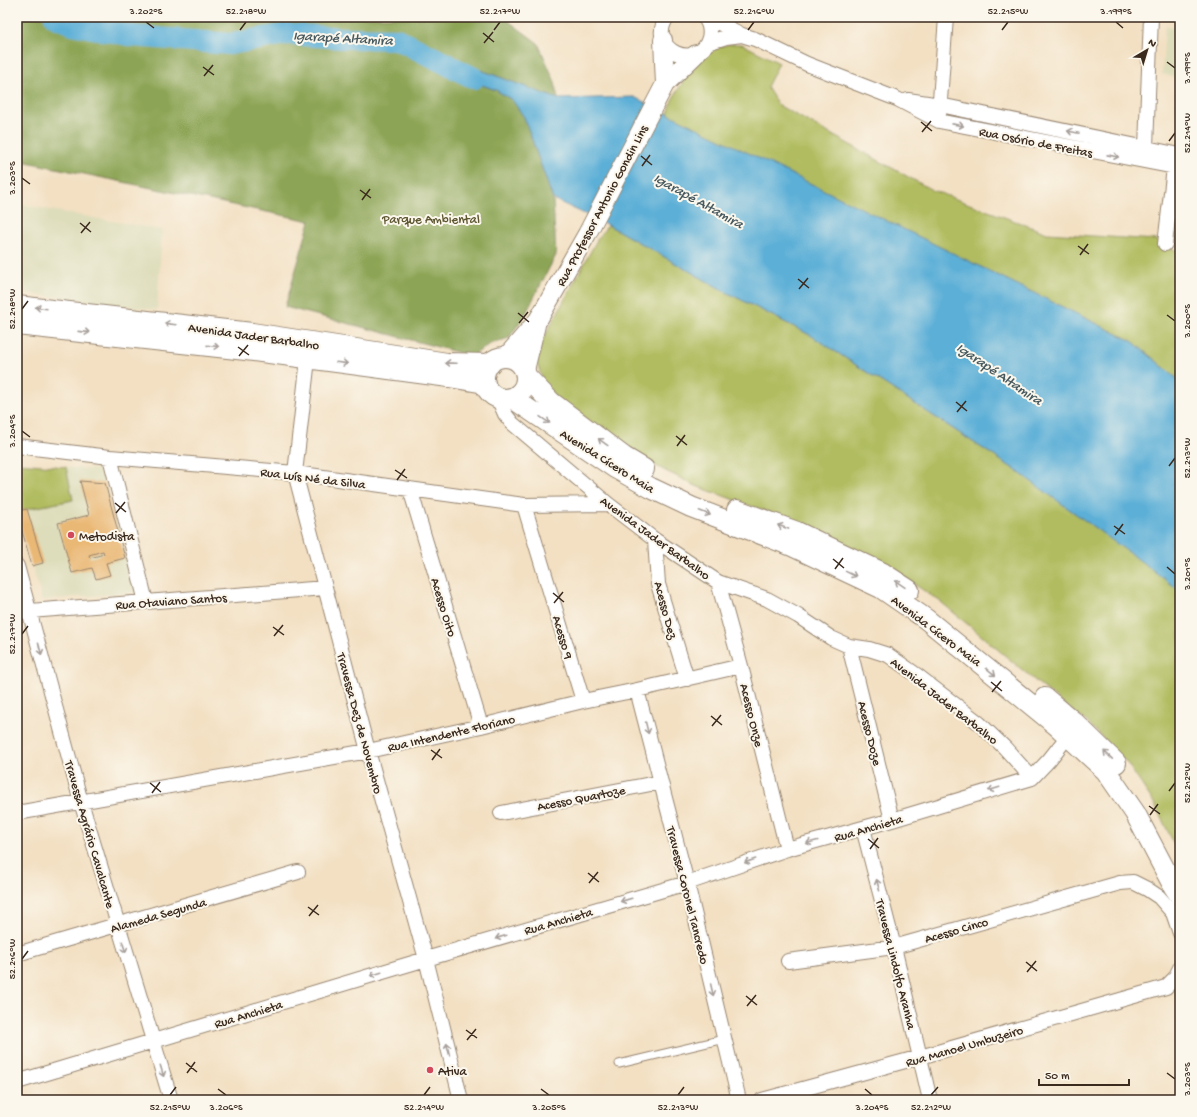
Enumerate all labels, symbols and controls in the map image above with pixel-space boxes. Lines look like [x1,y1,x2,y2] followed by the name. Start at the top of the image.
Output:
[129,6,163,18] text: 3.202°S
[226,6,267,18] text: 52.218°W
[480,6,521,18] text: 52.217°W
[734,6,775,18] text: 52.216°W
[988,6,1029,18] text: 52.215°W
[1099,6,1132,18] text: 3.199°S
[293,28,394,51] water label: Igarapé Altamira
[1127,30,1167,70] north arrow
[1145,37,1158,51] text: N
[1182,52,1194,85] text: 3.199°S
[1182,113,1194,153] text: 52.214°W
[554,122,653,289] street label: Rua Professor Antonio Gondin Lins
[951,122,964,130] one-way arrow
[977,125,1095,162] street label: Rua Osório de Freitas
[1067,128,1080,136] one-way arrow
[1106,152,1119,160] one-way arrow
[7,161,19,196] text: 3.203°S
[650,171,747,234] water label: Igarapé Altamira
[381,213,480,228] park label: Parque Ambiental
[7,288,19,329] text: 52.218°W
[1182,304,1194,339] text: 3.200°S
[35,305,48,312] one-way arrow
[164,320,177,327] one-way arrow
[187,321,320,354] street label: Avenida Jader Barbalho
[77,328,90,336] one-way arrow
[952,340,1046,411] water label: Igarapé Altamira
[206,342,219,350] one-way arrow
[335,359,348,367] one-way arrow
[445,359,458,367] one-way arrow
[7,414,19,448] text: 3.204°S
[539,416,550,424] one-way arrow
[557,427,657,498] street label: Avenida Cícero Maia
[1182,437,1194,478] text: 52.213°W
[598,438,609,446] one-way arrow
[259,466,367,493] street label: Rua Luís Né da Silva
[597,494,713,584] street label: Avenida Jader Barbalho
[699,509,711,517] one-way arrow
[778,523,790,531] one-way arrow
[66,530,76,540] marker: Metodista
[79,530,135,545] place label: Metodista
[1182,558,1194,591] text: 3.201°S
[844,571,856,578] one-way arrow
[427,576,459,639] street label: Acesso Oito
[650,580,680,642] street label: Acesso Dez
[894,580,905,588] one-way arrow
[115,591,229,614] street label: Rua Otaviano Santos
[888,593,984,671] street label: Avenida Cícero Maia
[7,613,19,654] text: 52.217°W
[548,614,575,662] street label: Acesso 9
[36,642,44,655] one-way arrow
[332,650,385,796] street label: Travessa Dez de Novembro
[887,655,1000,749] street label: Avenida Jader Barbalho
[986,667,996,676] one-way arrow
[735,682,766,749] street label: Acesso Onze
[853,700,884,768] street label: Acesso Doze
[386,712,517,756] street label: Rua Intendente Floriano
[644,721,651,734] one-way arrow
[1103,750,1113,760] one-way arrow
[60,758,117,911] street label: Travessa Agrário Cavalcante
[1182,762,1194,803] text: 52.212°W
[536,784,627,815] street label: Acesso Quartoze
[988,786,1001,793] one-way arrow
[833,812,905,846] street label: Rua Anchieta
[662,824,711,966] street label: Travessa Coronel Tancredo
[806,839,819,846] one-way arrow
[744,858,756,866] one-way arrow
[874,879,881,892] one-way arrow
[109,895,209,937] street label: Alameda Segunda
[619,897,632,904] one-way arrow
[871,897,918,1032] street label: Travessa Lindolfo Aranha
[523,905,595,939] street label: Rua Anchieta
[923,915,990,948] street label: Acesso Cinco
[495,934,508,941] one-way arrow
[7,938,19,979] text: 52.216°W
[121,940,128,953] one-way arrow
[370,971,383,978] one-way arrow
[709,983,717,996] one-way arrow
[213,998,285,1033] street label: Rua Anchieta
[904,1023,1025,1071] street label: Rua Manoel Umbuzeiro
[444,1042,452,1055] one-way arrow
[1039,1061,1129,1087] scale bar
[1182,1062,1194,1097] text: 3.203°S
[159,1065,166,1078] one-way arrow
[425,1065,435,1075] marker: Ativa
[438,1065,468,1080] place label: Ativa
[1045,1070,1070,1084] text: 50 m
[150,1102,191,1114] text: 52.215°W
[208,1102,243,1114] text: 3.206°S
[404,1102,444,1114] text: 52.214°W
[531,1102,566,1114] text: 3.205°S
[658,1102,699,1114] text: 52.213°W
[855,1102,889,1114] text: 3.204°S
[911,1102,952,1114] text: 52.212°W

